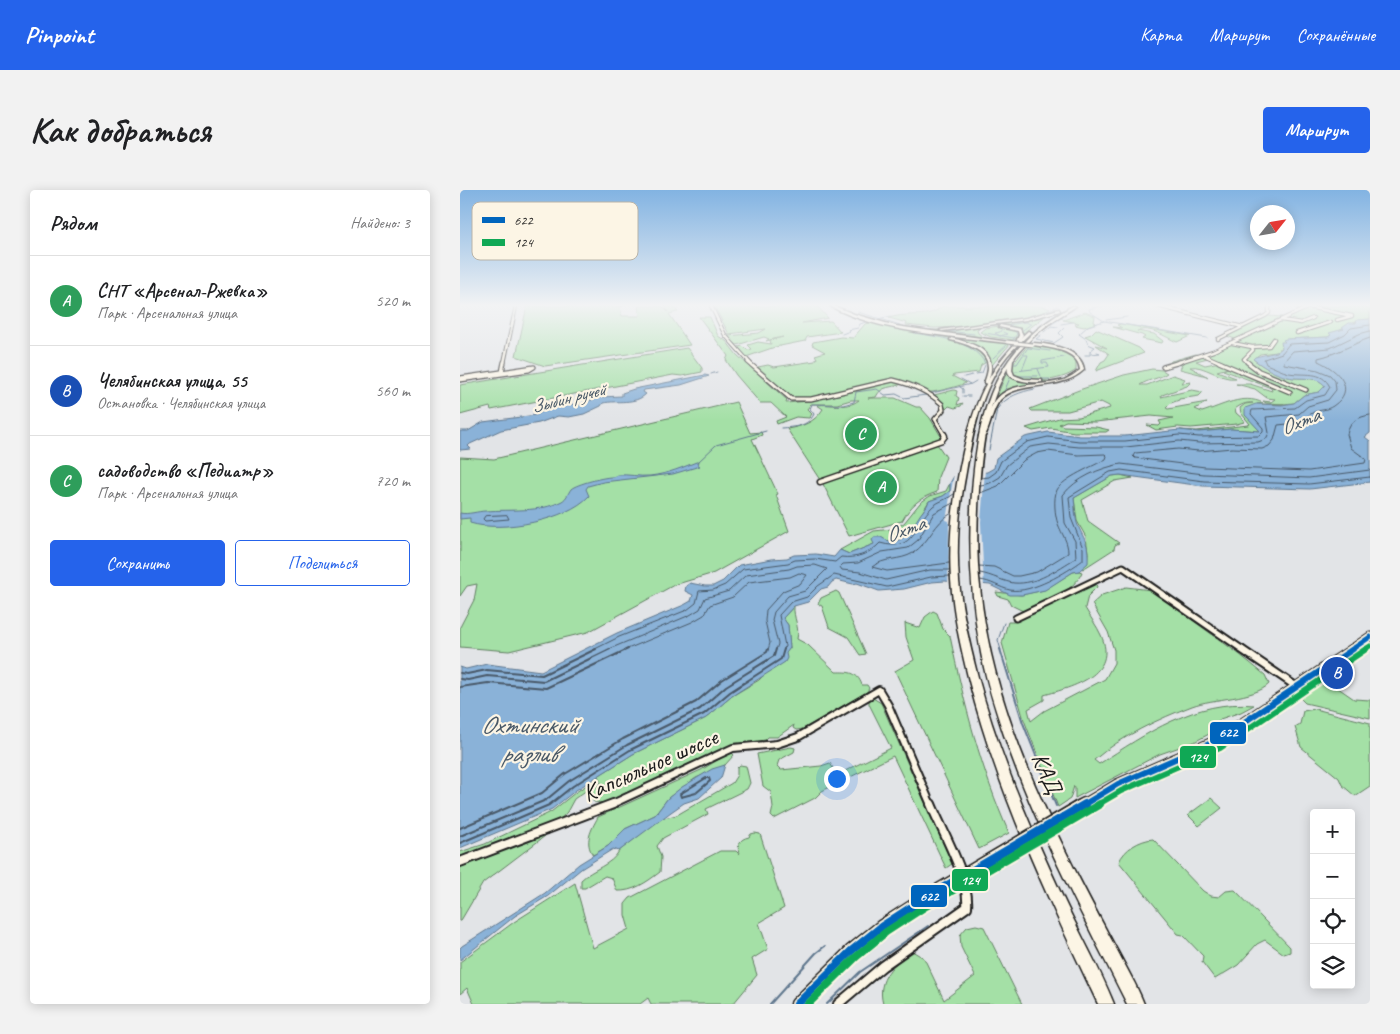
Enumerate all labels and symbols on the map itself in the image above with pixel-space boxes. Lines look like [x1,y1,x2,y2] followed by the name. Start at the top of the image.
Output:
[472,202,638,260] legend
[1250,205,1295,250] north arrow
[514,212,535,229] text: 622
[514,234,535,251] text: 124
[529,377,611,418] water label: Зыбин ручей
[1276,401,1325,441] water label: Охта
[845,415,877,453] pin: C
[865,468,897,506] pin: A
[882,509,930,548] water label: Охта
[1321,654,1353,692] pin: B
[481,709,582,770] water label: Охтинский разлив
[578,721,724,808] street label: Капсюльное шоссе
[1209,721,1247,745] line badge: 622
[1218,724,1239,741] text: 622
[1179,745,1217,769] line badge: 124
[1025,748,1070,799] street label: КАД
[1189,749,1209,766] text: 124
[824,766,850,792] your location
[951,868,989,892] line badge: 124
[961,872,981,889] text: 124
[910,884,948,908] line badge: 622
[919,888,940,905] text: 622

